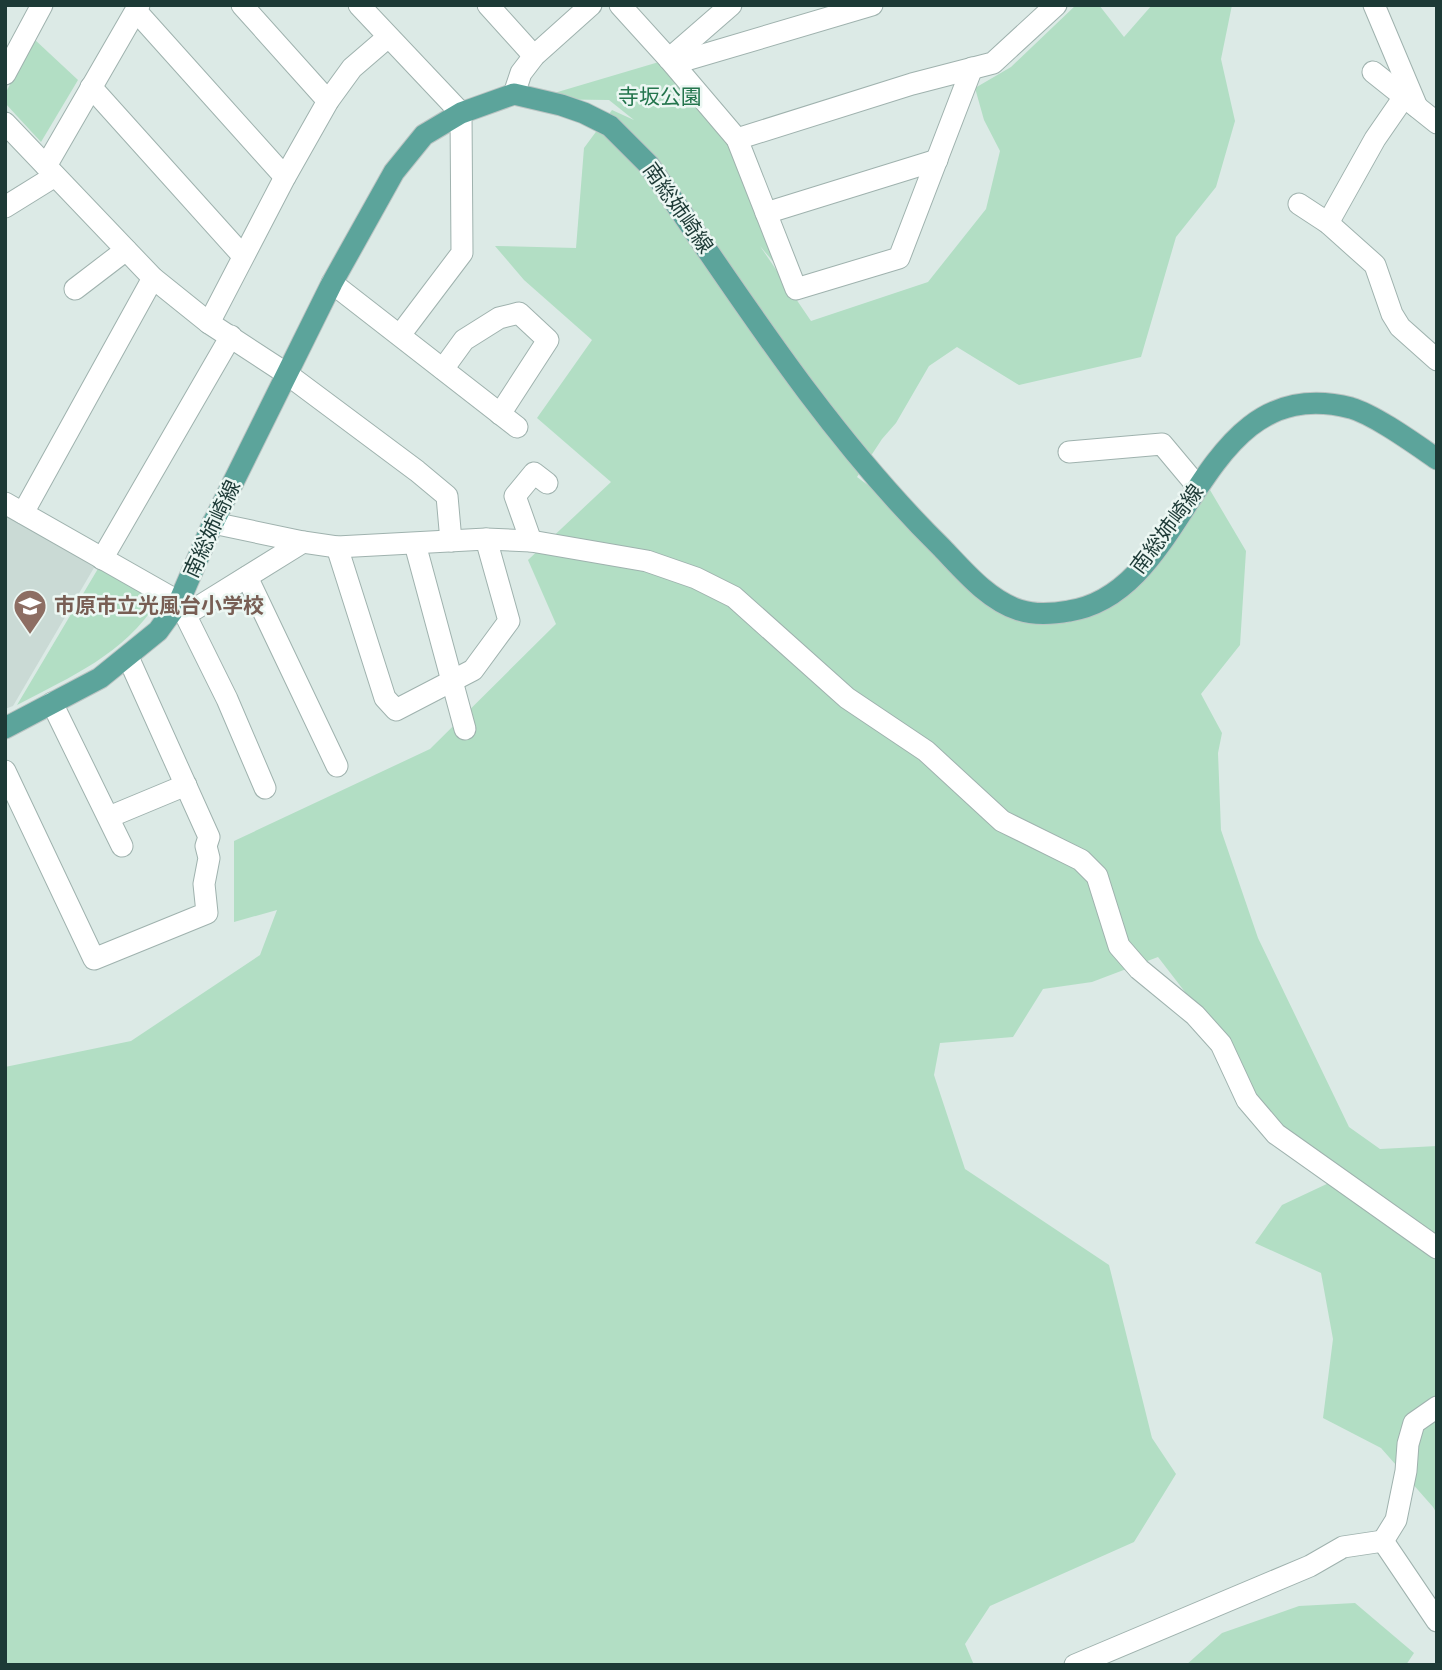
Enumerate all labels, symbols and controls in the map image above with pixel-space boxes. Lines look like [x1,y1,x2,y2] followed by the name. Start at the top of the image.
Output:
[618,84,702,110] park label: 寺坂公園
[637,158,719,258] street label: 南総姉崎線
[178,476,246,582] street label: 南総姉崎線
[1125,479,1209,579] street label: 南総姉崎線
[11,587,49,636] school or university icon: 市原市立光風台小学校
[54,593,264,619] place label: 市原市立光風台小学校

